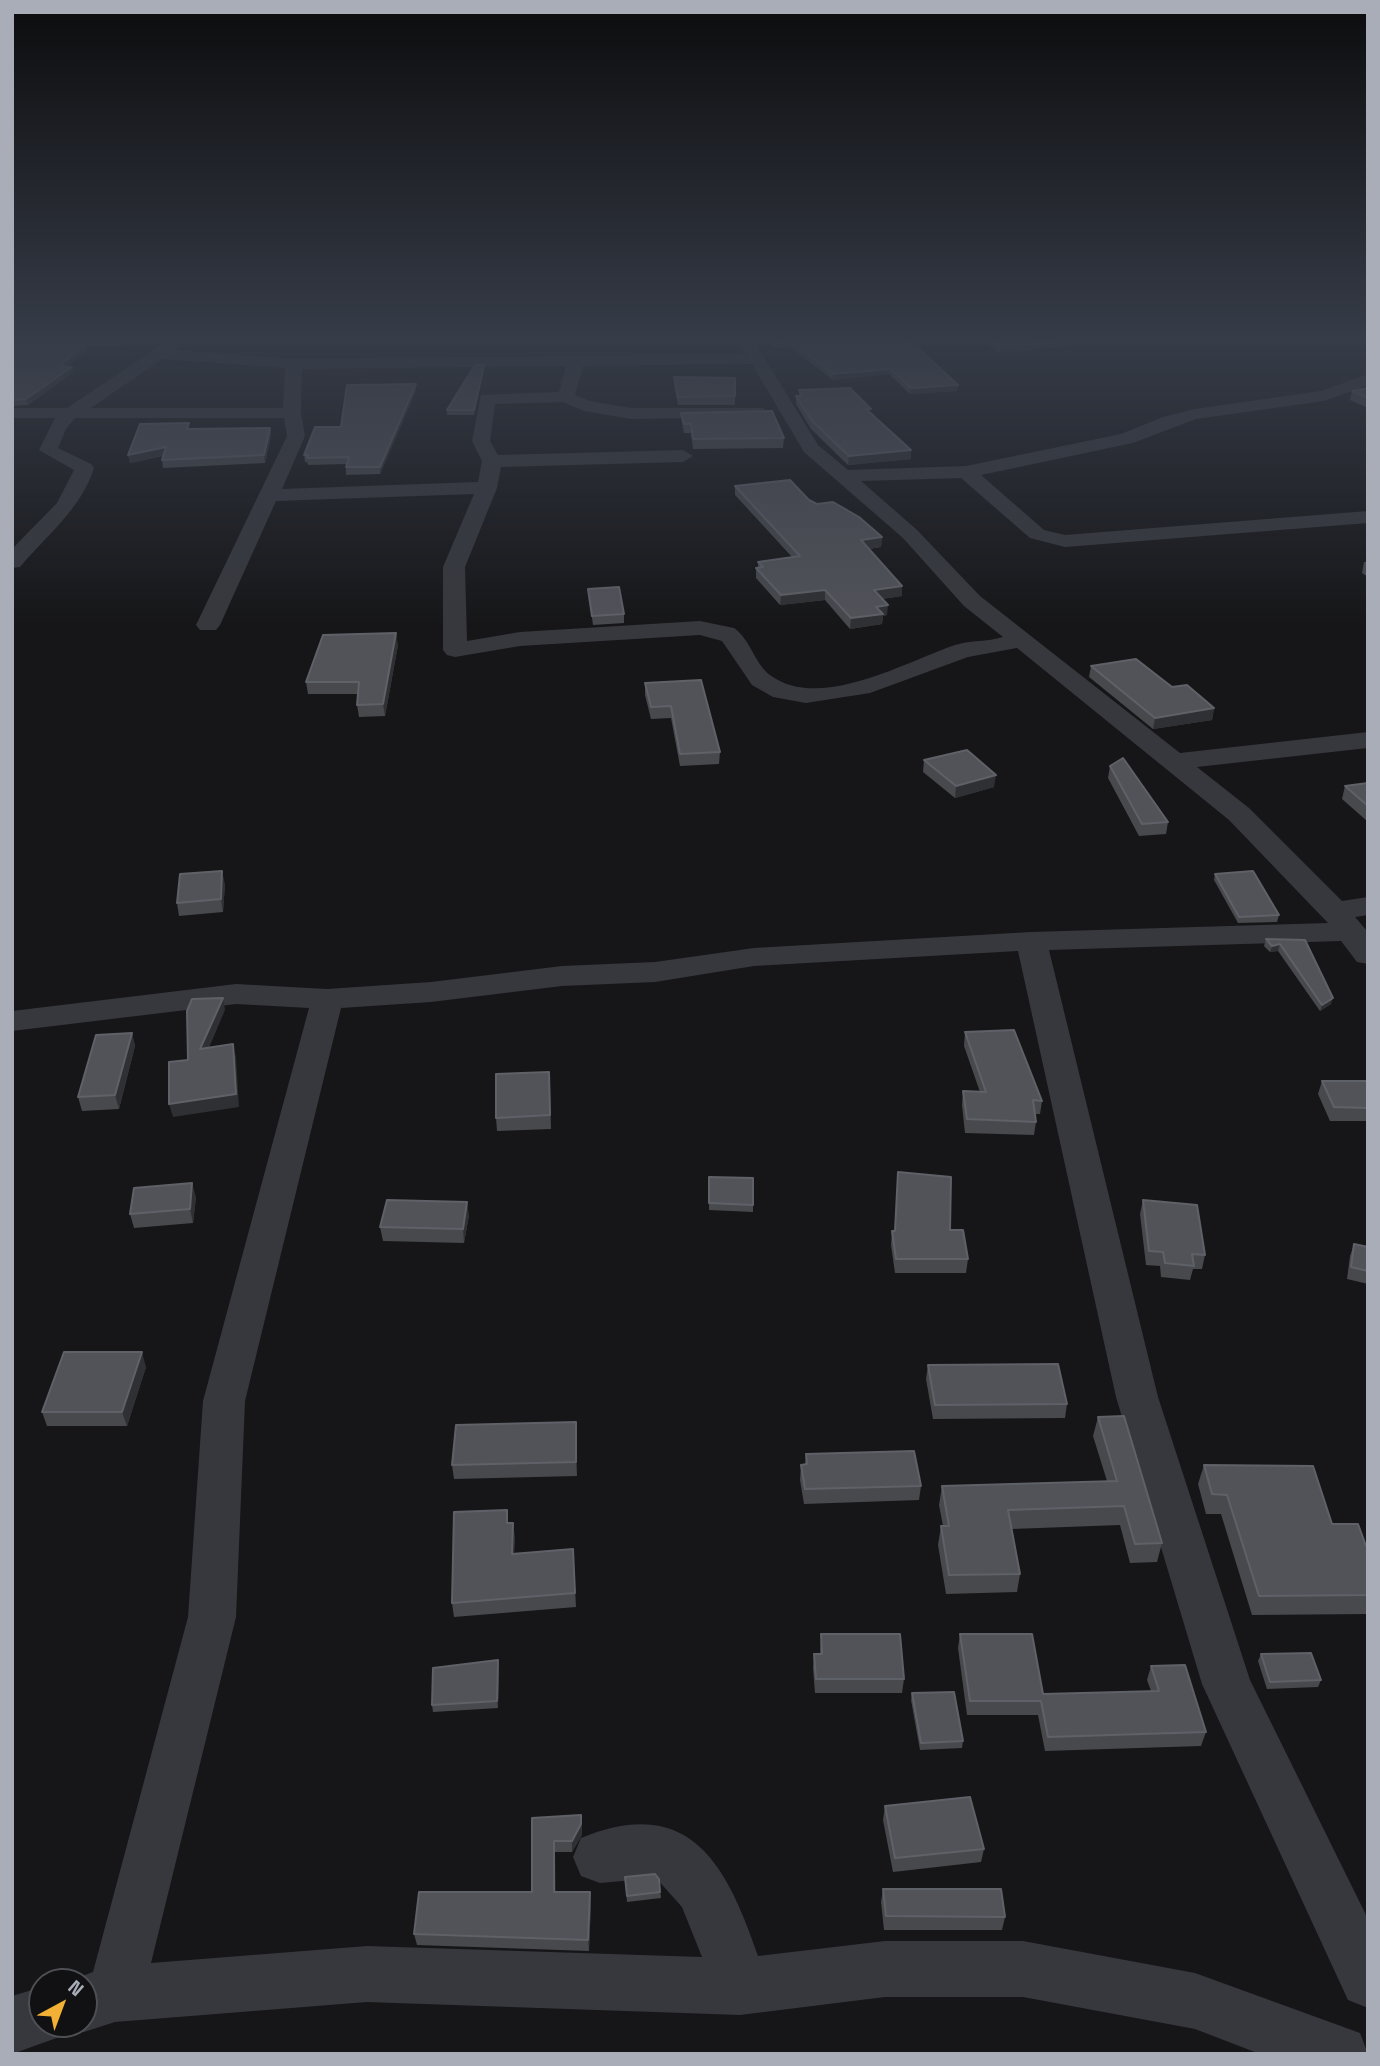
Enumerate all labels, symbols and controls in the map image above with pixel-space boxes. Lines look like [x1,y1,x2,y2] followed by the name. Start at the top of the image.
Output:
[28,1968,98,2038] north arrow
[63,1975,89,2002] text: N

